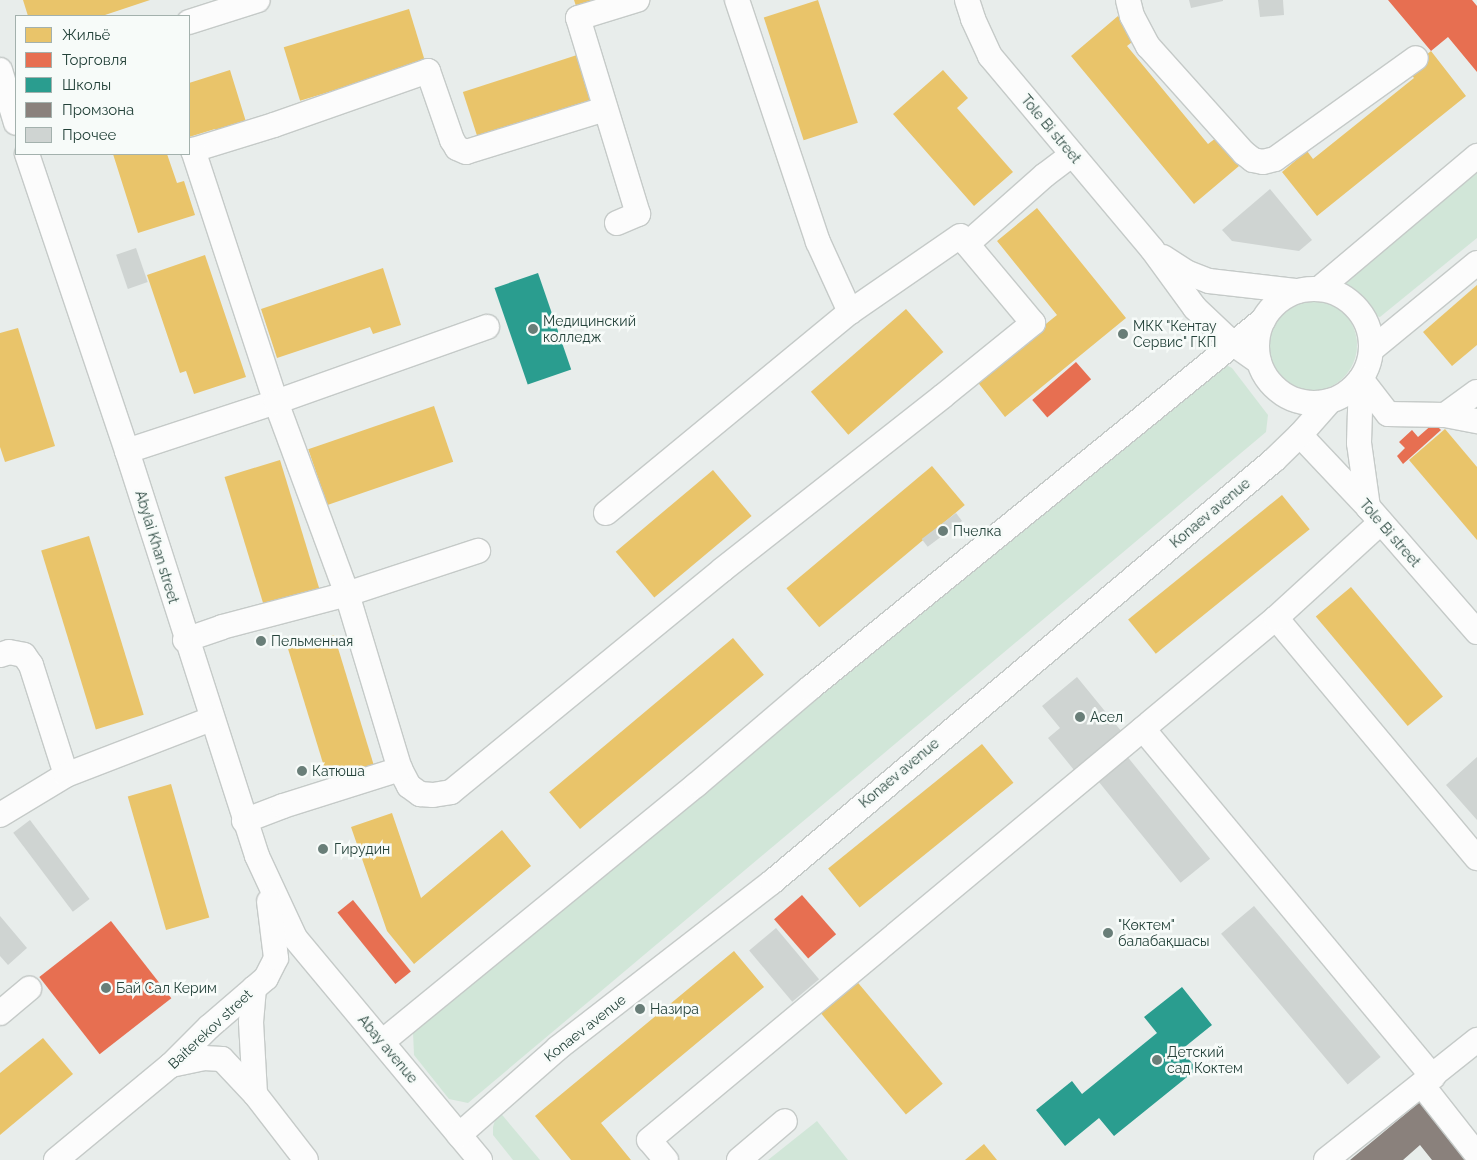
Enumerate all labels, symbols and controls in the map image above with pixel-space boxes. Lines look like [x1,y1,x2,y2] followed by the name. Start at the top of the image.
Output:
[15,15,190,155] legend
[62,26,110,44] text: Жильё
[62,51,127,69] text: Торговля
[62,76,111,94] text: Школы
[1018,91,1084,167] street label: Tole Bi street
[62,101,134,119] text: Промзона
[62,126,116,144] text: Прочее
[543,313,636,346] place label: Медицинский колледж
[1133,318,1217,351] place label: МКК "Кентау Сервис" ГКП
[527,323,539,335] marker: Медицинский колледж
[1117,328,1129,340] marker: МКК "Кентау Сервис" ГКП
[1167,475,1253,551] street label: Konaev avenue
[132,488,182,606] street label: Abylai Khan street
[1356,496,1424,570] street label: Tole Bi street
[953,523,1001,539] place label: Пчелка
[937,525,949,537] marker: Пчелка
[271,633,353,649] place label: Пельменная
[255,635,267,647] marker: Пельменная
[1090,709,1123,725] place label: Асел
[1074,711,1086,723] marker: Асел
[856,735,942,811] street label: Konaev avenue
[312,763,365,779] place label: Катюша
[296,765,308,777] marker: Катюша
[334,841,390,857] place label: Гирудин
[316,842,330,856] marker: Гирудин
[1118,917,1209,950] place label: "Көктем" балабақшасы
[1102,927,1114,939] marker: "Көктем" балабақшасы
[116,980,217,996] place label: Бай Сал Керим
[100,982,112,994] marker: Бай Сал Керим
[164,986,256,1072] street label: Baiterekov street
[541,991,629,1065] street label: Konaev avenue
[650,1001,699,1017] place label: Назира
[634,1003,646,1015] marker: Назира
[355,1011,421,1087] street label: Abay avenue
[1167,1044,1243,1076] place label: Детский сад Коктем
[1151,1054,1163,1066] marker: Детский сад Коктем

